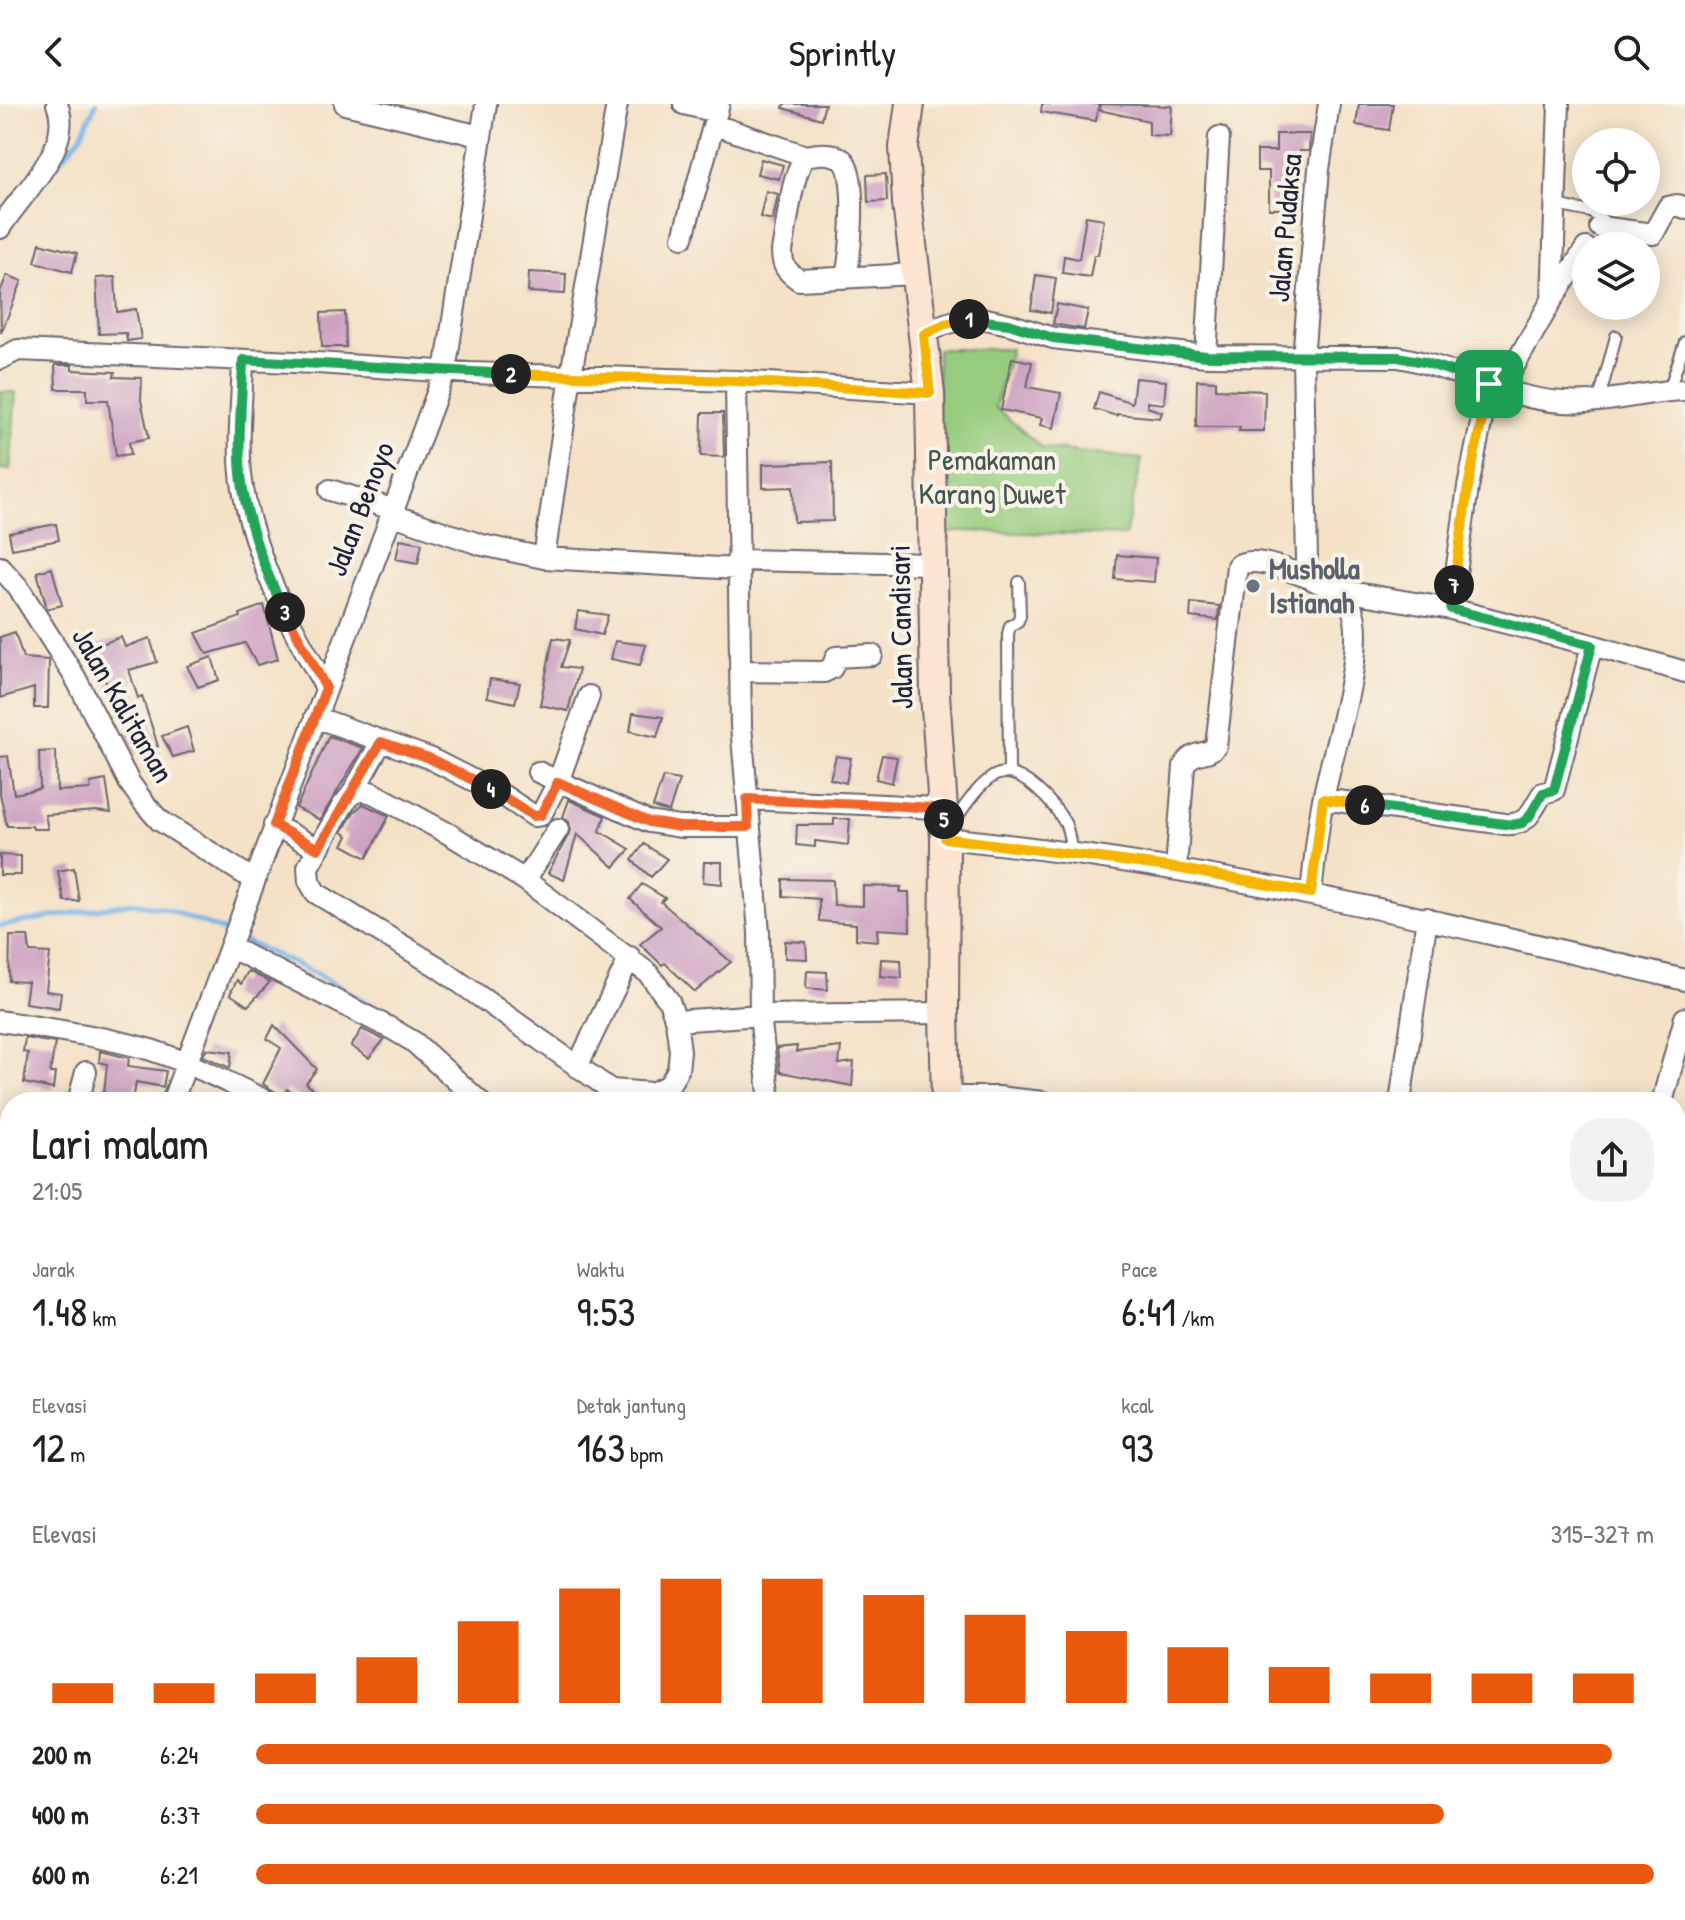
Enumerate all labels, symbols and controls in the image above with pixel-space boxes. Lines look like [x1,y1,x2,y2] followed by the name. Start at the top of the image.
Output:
[789,28,896,77] text: Sprintly
[32,30,76,74] icon: back
[1609,30,1653,74] icon: search
[1572,128,1660,320] map controls
[1572,128,1660,216] button: locate
[1258,152,1310,304] street label: Jalan Pudaksa
[1572,232,1660,320] button: layers
[949,299,989,339] pin: 1
[965,304,973,334] text: 1
[1455,350,1523,418] pin
[491,354,531,394] pin: 2
[506,359,516,389] text: 2
[1467,362,1511,406] icon: arrive
[315,436,403,581] street label: Jalan Benoyo
[919,439,1066,513] park label: Pemakaman Karang Duwet
[879,544,921,710] street label: Jalan Candisari
[1269,548,1360,622] place label: Musholla Istianah
[1434,565,1474,605] pin: 7
[1449,570,1459,600] text: 7
[1244,577,1262,595] marker: Musholla Istianah
[265,592,305,632] pin: 3
[280,597,290,627] text: 3
[63,620,184,789] street label: Jalan Kalitaman
[471,769,511,809] pin: 4
[487,774,495,804] text: 4
[1345,785,1385,825] pin: 6
[1361,790,1369,820] text: 6
[924,799,964,839] pin: 5
[939,804,949,834] text: 5
[32,1113,209,1173] text: Lari malam
[1570,1118,1654,1202] button: share
[32,1173,82,1208] text: 21:05
[32,1254,75,1284] text: Jarak
[577,1254,624,1284] text: Waktu
[1121,1254,1158,1284] text: Pace
[32,1284,87,1338] text: 1.48
[577,1284,635,1338] text: 9:53
[1121,1284,1176,1338] text: 6:41
[87,1303,117,1333] text: km
[1176,1303,1215,1333] text: /km
[32,1390,87,1420] text: Elevasi
[577,1390,686,1420] text: Detak jantung
[1121,1390,1153,1420] text: kcal
[32,1420,65,1474] text: 12
[577,1420,625,1474] text: 163
[1121,1420,1154,1474] text: 93
[65,1439,85,1469] text: m
[625,1439,664,1469] text: bpm
[32,1516,97,1551] text: Elevasi
[1551,1516,1654,1551] text: 315–327 m
[32,1737,91,1772] text: 200 m
[160,1737,198,1772] text: 6:24
[32,1797,89,1832] text: 400 m
[160,1797,201,1832] text: 6:37
[32,1857,89,1892] text: 600 m
[160,1857,198,1892] text: 6:21

